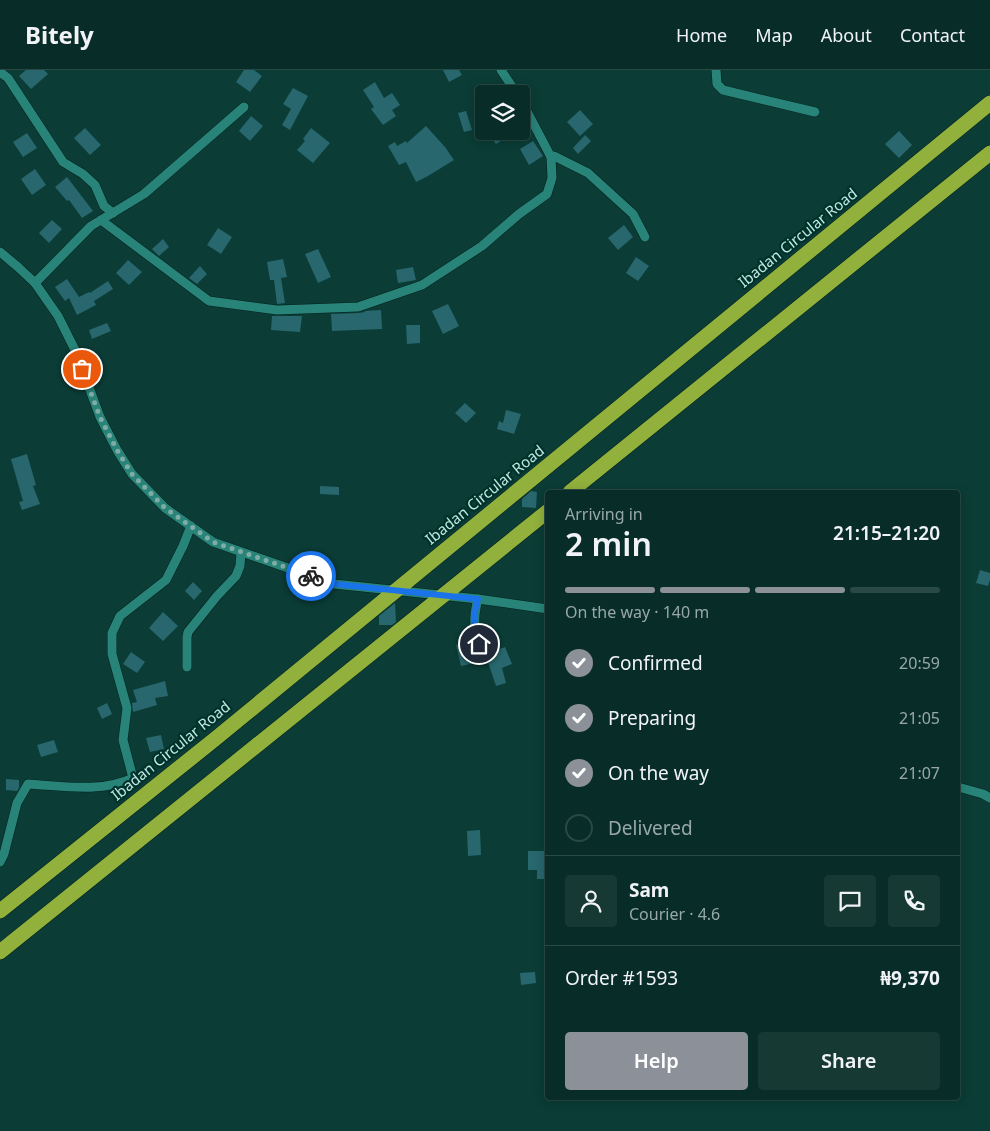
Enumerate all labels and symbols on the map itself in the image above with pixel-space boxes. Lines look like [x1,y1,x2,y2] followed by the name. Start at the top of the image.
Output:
[734,183,861,291] street label: Ibadan Circular Road
[61,348,103,390] pin
[421,440,548,548] street label: Ibadan Circular Road
[286,551,336,601] courier
[458,623,500,665] pin
[107,696,234,804] street label: Ibadan Circular Road

